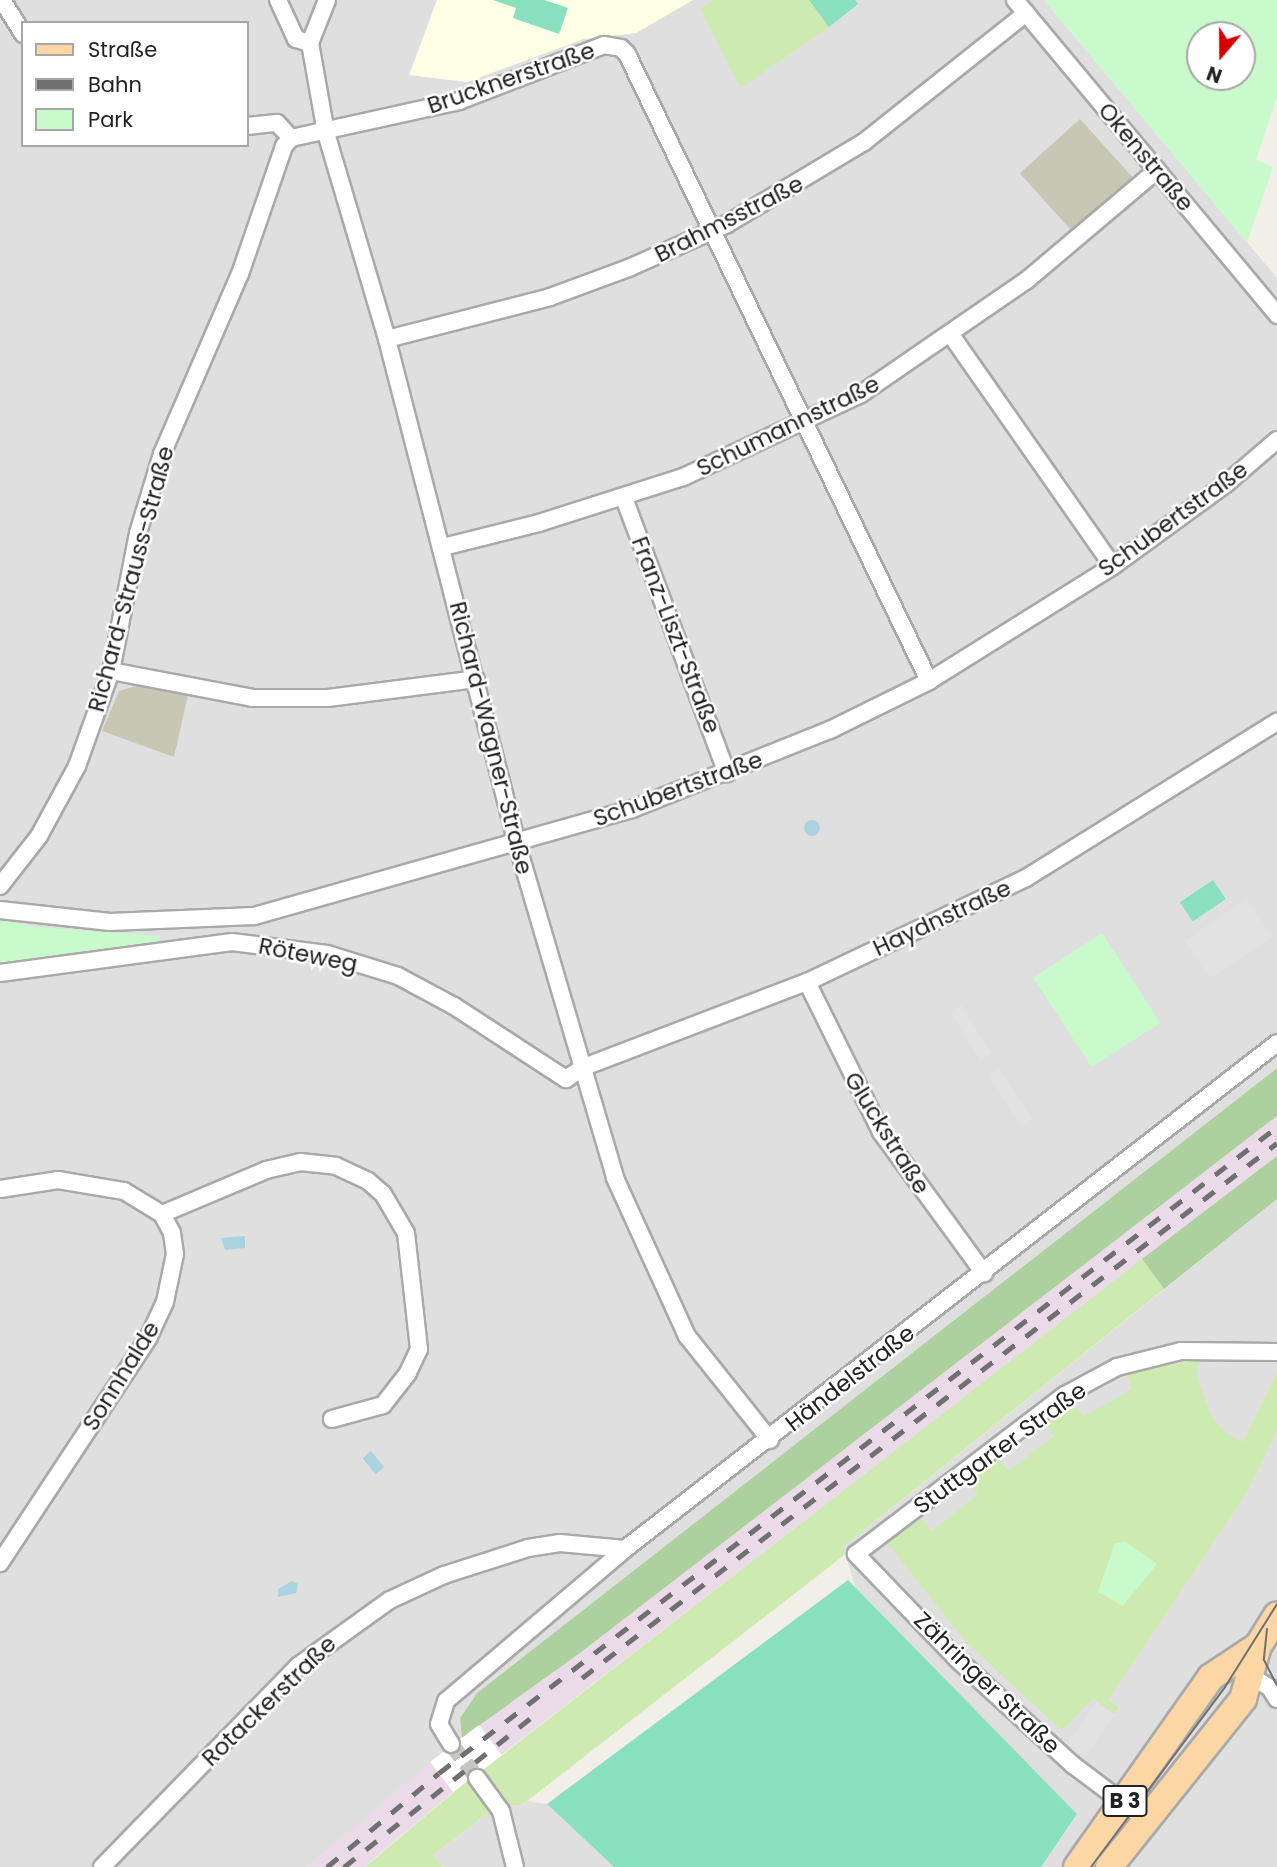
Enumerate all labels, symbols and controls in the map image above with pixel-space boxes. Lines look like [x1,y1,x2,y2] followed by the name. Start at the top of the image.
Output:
[21,21,248,147] legend
[1186,21,1256,91] north arrow
[88,35,157,64] text: Straße
[424,36,598,120] street label: Brucknerstraße
[1203,59,1226,89] text: N
[88,70,142,99] text: Bahn
[1093,97,1199,217] street label: Okenstraße
[88,105,133,134] text: Park
[650,170,808,268] street label: Brahmsstraße
[692,370,884,482] street label: Schumannstraße
[82,443,180,715] street label: Richard-Strauss-Straße
[1093,455,1253,583] street label: Schubertstraße
[626,533,726,737] street label: Franz-Liszt-Straße
[444,599,538,877] street label: Richard-Wagner-Straße
[590,746,766,832] street label: Schubertstraße
[869,874,1015,962] street label: Haydnstraße
[256,932,360,978] street label: Röteweg
[839,1067,935,1199] street label: Gluckstraße
[77,1316,165,1436] street label: Sonnhalde
[780,1319,920,1437] street label: Händelstraße
[908,1376,1092,1520] street label: Stuttgarter Straße
[908,1606,1066,1760] street label: Zähringer Straße
[196,1630,342,1772] street label: Rotackerstraße
[1102,1784,1148,1818] road number: B 3

